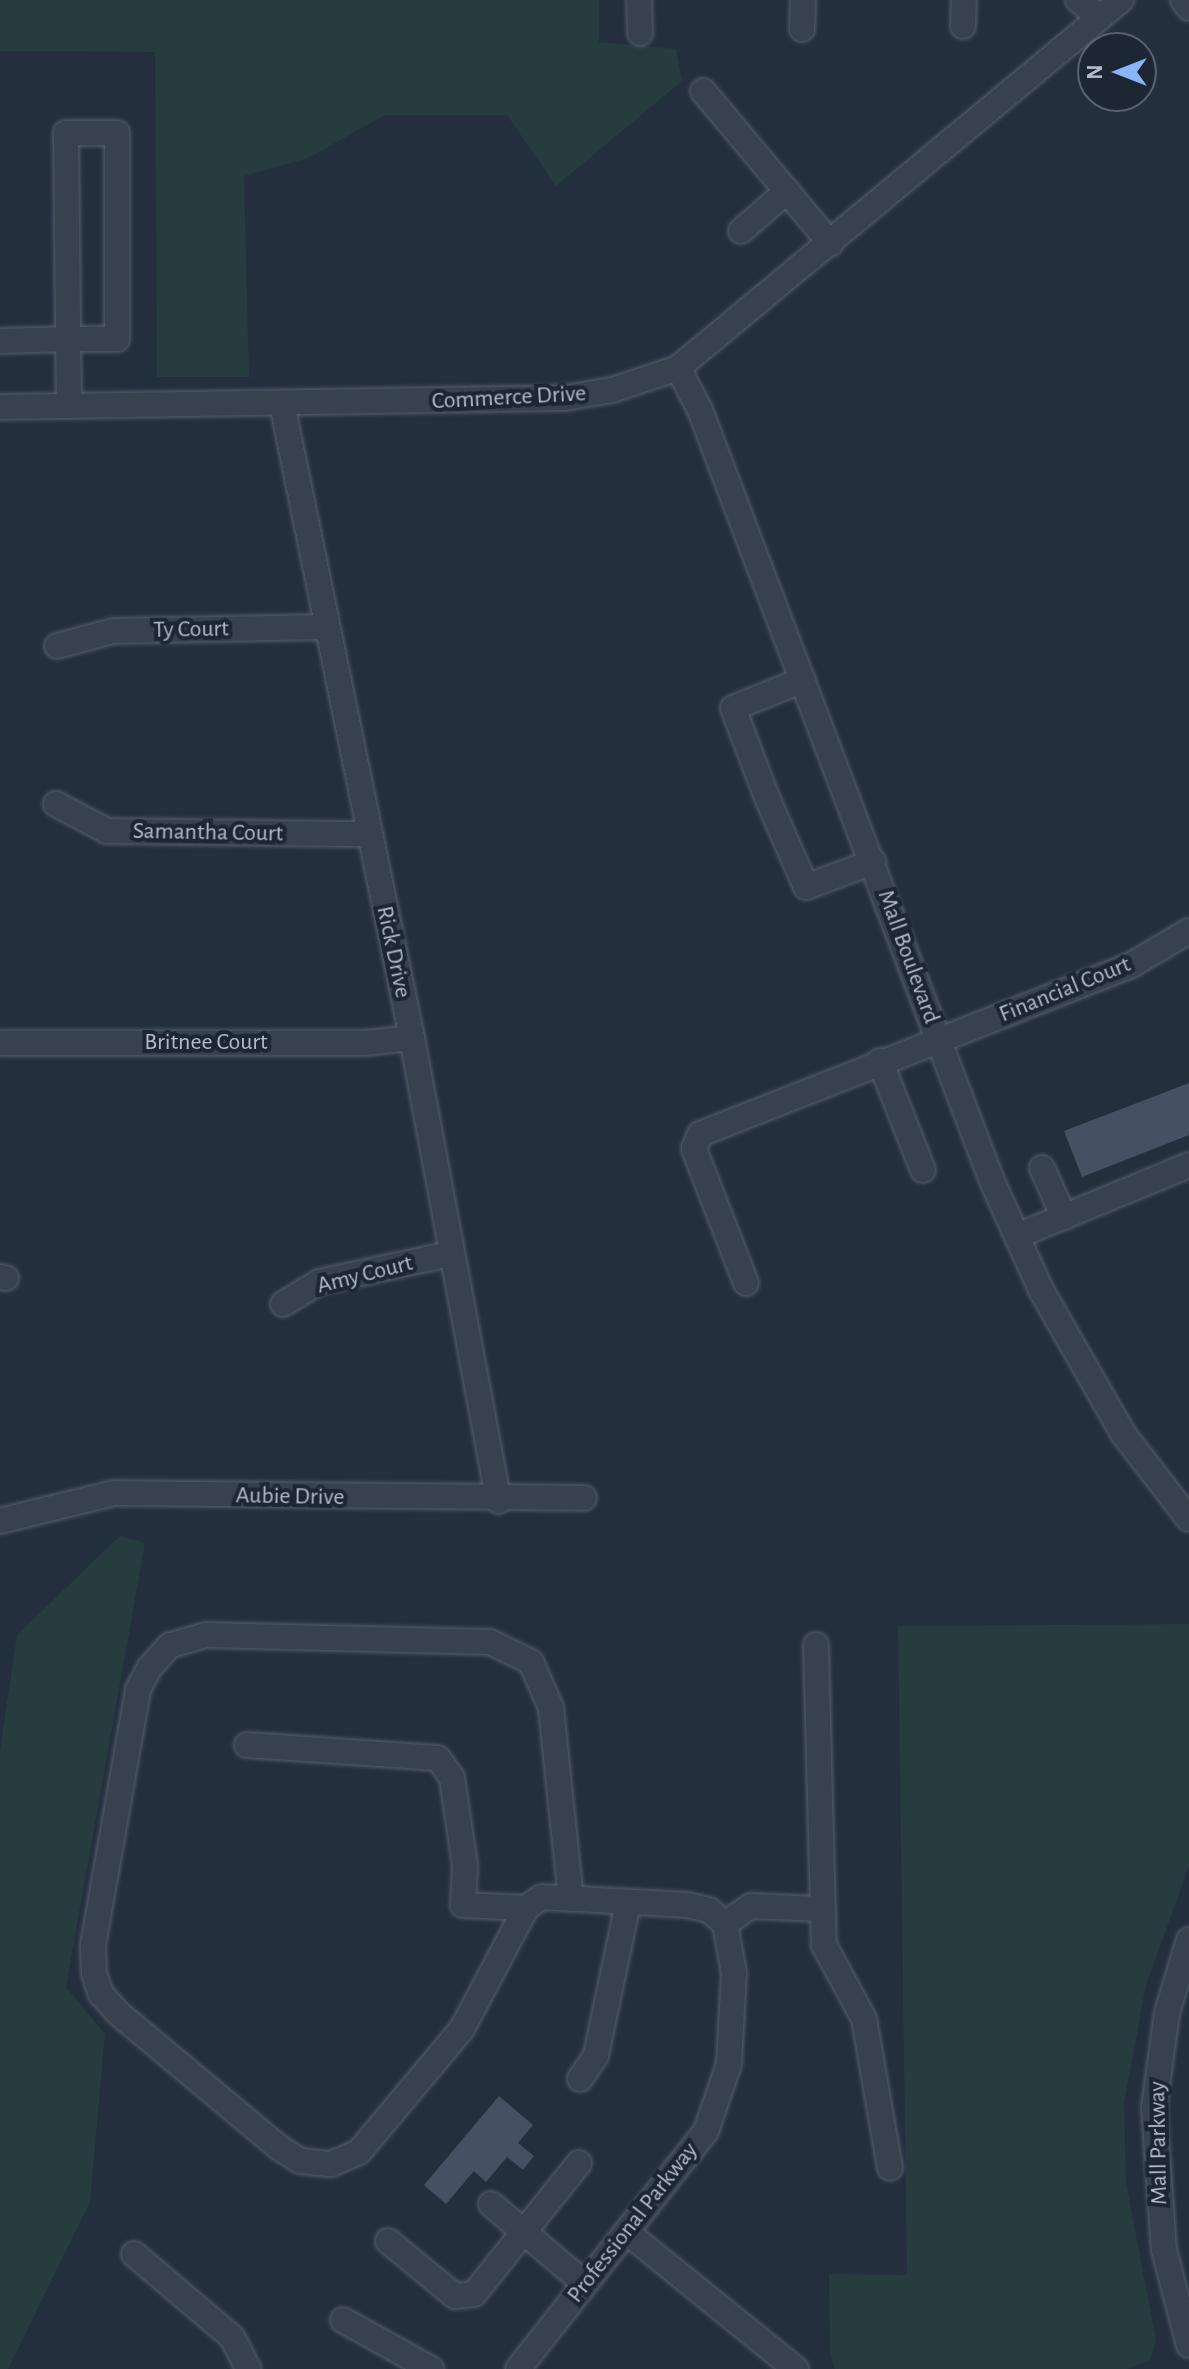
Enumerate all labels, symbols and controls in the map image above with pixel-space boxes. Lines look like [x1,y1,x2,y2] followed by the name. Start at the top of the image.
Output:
[1077,32,1157,112] north arrow
[1084,64,1106,80] text: N
[431,380,587,416] street label: Commerce Drive
[153,615,229,645] street label: Ty Court
[133,817,283,849] street label: Samantha Court
[871,886,945,1028] street label: Mall Boulevard
[369,903,417,1001] street label: Rick Drive
[995,951,1135,1029] street label: Financial Court
[144,1029,268,1057] street label: Britnee Court
[314,1249,416,1301] street label: Amy Court
[235,1482,345,1512] street label: Aubie Drive
[1144,2081,1174,2205] street label: Mall Parkway
[561,2137,705,2309] street label: Professional Parkway

